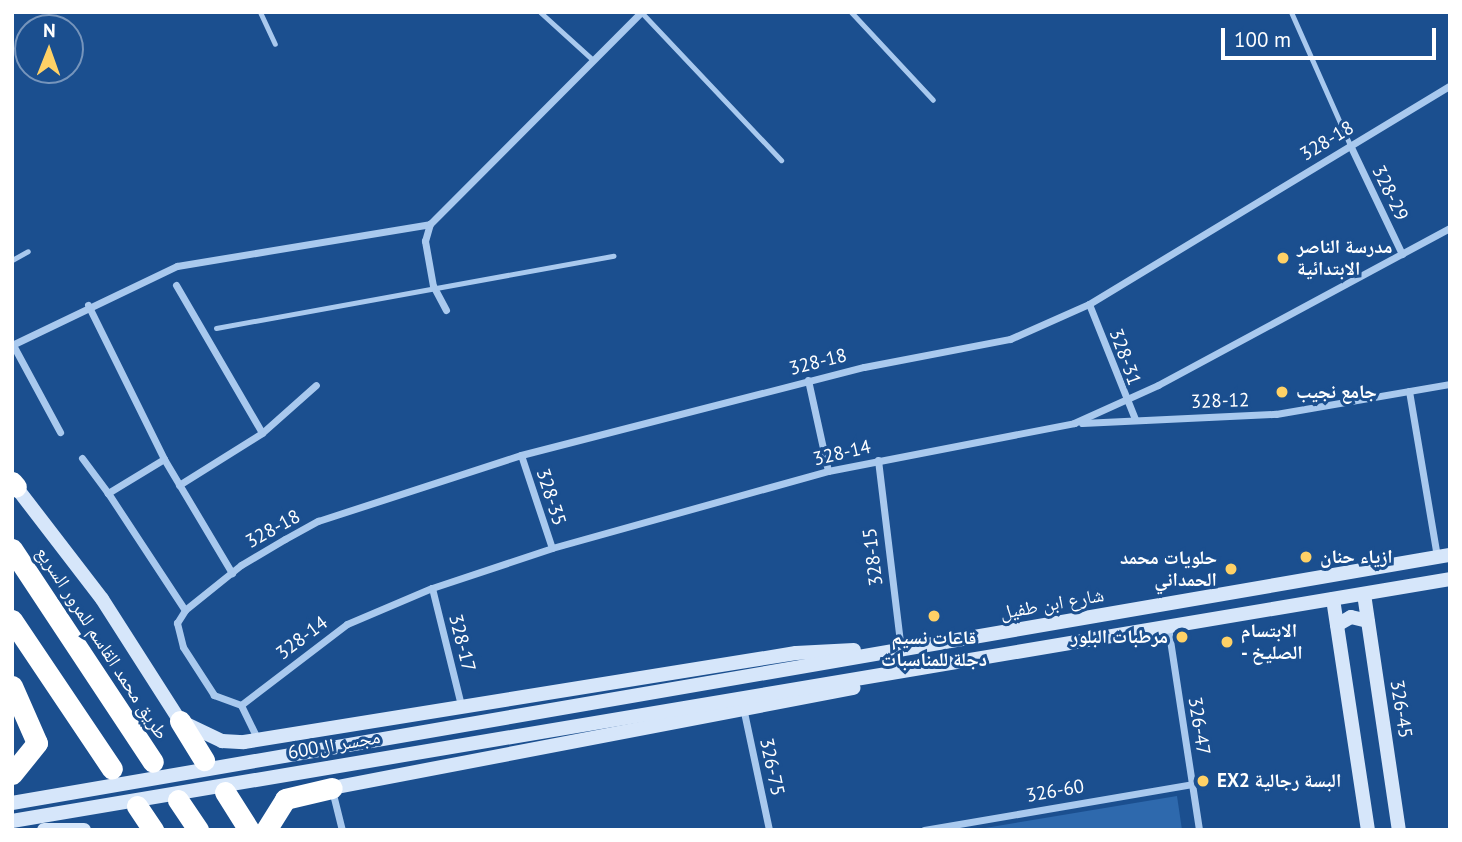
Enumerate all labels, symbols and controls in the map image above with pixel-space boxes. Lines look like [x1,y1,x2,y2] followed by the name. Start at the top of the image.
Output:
[14,14,84,84] north arrow
[1224,14,1439,58] scale bar
[43,18,56,42] text: N
[1234,26,1291,53] text: 100 m
[1296,116,1358,166] street label: 328-18
[1367,162,1413,224] street label: 328-29
[1297,236,1392,280] place label: مدرسة الناصر الابتدائية
[1275,250,1291,266] marker: مدرسة الناصر الابتدائية
[1104,326,1146,388] street label: 328-31
[787,344,849,380] street label: 328-18
[1296,381,1377,403] place label: جامع نجيب
[1274,384,1290,400] marker: جامع نجيب
[1190,389,1250,413] street label: 328-12
[811,435,873,471] street label: 328-14
[531,466,571,528] street label: 328-35
[242,505,304,553] street label: 328-18
[858,527,888,587] street label: 328-15
[31,542,173,744] street label: طريق محمد القاسم للمرور السريع
[1320,546,1393,568] place label: ازياء حنان
[1120,547,1217,591] place label: حلويات محمد الحمداني
[1298,549,1314,565] marker: ازياء حنان
[1223,561,1239,577] marker: حلويات محمد الحمداني
[998,584,1106,624] street label: شارع ابن طفيل
[926,608,942,624] marker: قاعات نسيم دجلة للمناسبات
[272,611,332,665] street label: 328-14
[444,612,480,674] street label: 328-17
[1241,620,1303,664] place label: الابتسام - الصليخ
[1071,626,1168,648] place label: مرطبات البلور
[881,627,987,671] place label: قاعات نسيم دجلة للمناسبات
[1174,629,1190,645] marker: مرطبات البلور
[1219,634,1235,650] marker: الابتسام - الصليخ
[1385,678,1417,740] street label: 326-45
[1183,695,1215,757] street label: 326-47
[286,726,382,764] street label: مجسر ال600
[755,736,789,798] street label: 326-75
[1217,770,1341,792] place label: EX2 البسة رجالية
[1195,773,1211,789] marker: EX2 البسة رجالية
[1024,775,1086,807] street label: 326-60

